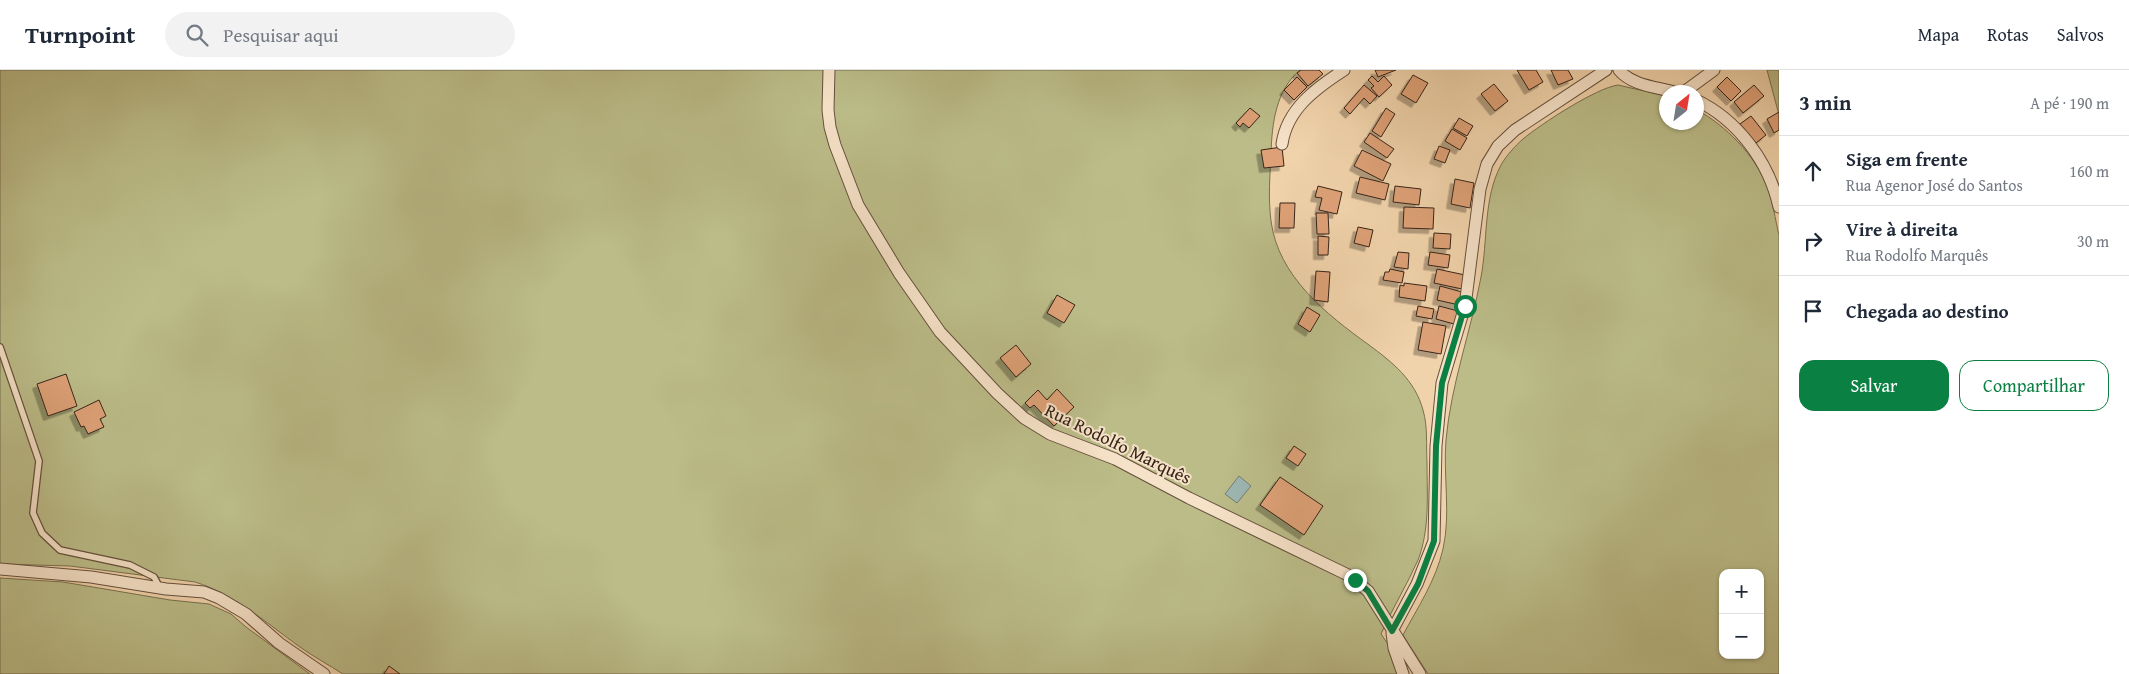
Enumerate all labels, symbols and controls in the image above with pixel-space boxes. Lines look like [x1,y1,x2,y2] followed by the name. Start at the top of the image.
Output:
[165,12,515,57] search box
[25,17,135,52] text: Turnpoint
[183,21,211,49] icon: search
[223,21,339,49] text: Pesquisar aqui
[1918,21,1959,48] text: Mapa
[1987,21,2029,48] text: Rotas
[2057,21,2104,48] text: Salvos
[1659,85,1704,130] north arrow
[1799,87,1851,118] text: 3 min
[2030,91,2109,115] text: A pé · 190 m
[1846,145,1968,173] text: Siga em frente
[1799,157,1827,185] icon: ahead
[2069,159,2109,183] text: 160 m
[1846,173,2023,197] text: Rua Agenor José do Santos
[1846,215,1958,243] text: Vire à direita
[1799,227,1827,255] icon: right
[2077,229,2109,253] text: 30 m
[1846,243,1988,267] text: Rua Rodolfo Marquês
[1454,295,1477,318] route start
[1799,297,1827,325] icon: arrive
[1846,297,2009,325] text: Chegada ao destino
[1799,360,1949,411] button: Salvar
[1959,360,2109,411] button: Compartilhar
[1040,396,1196,491] street label: Rua Rodolfo Marquês
[1344,569,1367,592] route end
[1719,569,1764,659] map controls
[1719,569,1764,614] button: +
[1719,614,1764,659] button: −

